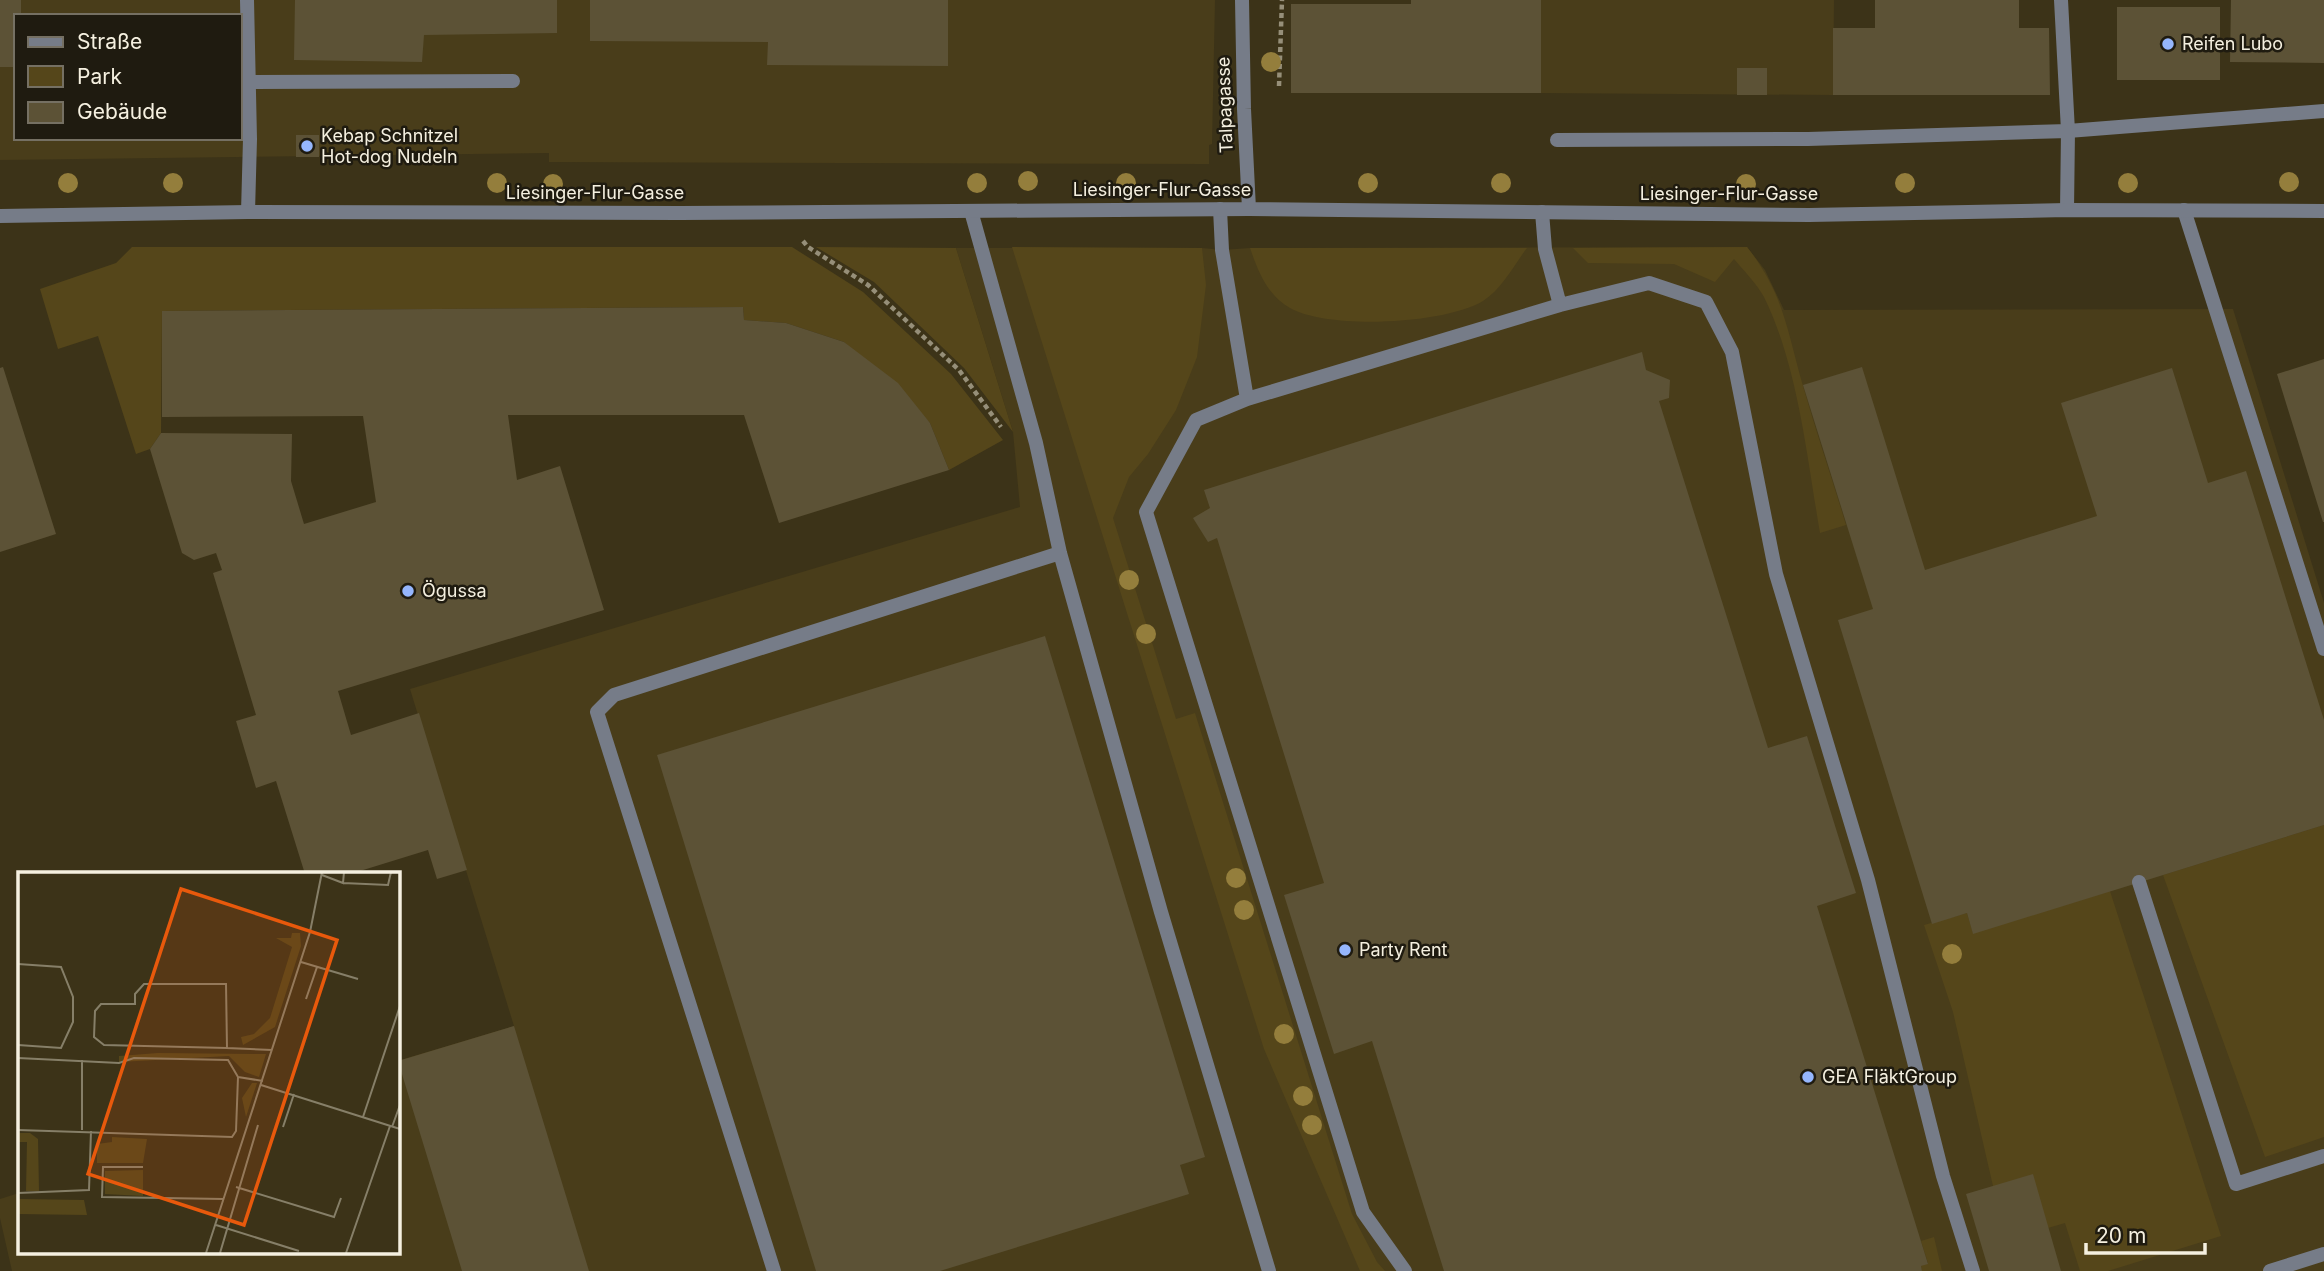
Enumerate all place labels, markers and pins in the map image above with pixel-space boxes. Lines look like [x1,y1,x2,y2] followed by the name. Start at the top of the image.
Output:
[2182,33,2283,54] place label: Reifen Lubo
[2160,36,2176,52] marker: Reifen Lubo
[321,125,458,167] place label: Kebap Schnitzel Hot-dog Nudeln
[299,138,315,154] marker: Kebap Schnitzel Hot-dog Nudeln
[422,579,487,601] place label: Ögussa
[400,583,416,599] marker: Ögussa
[1359,939,1448,960] place label: Party Rent
[1337,942,1353,958] marker: Party Rent
[1822,1066,1957,1087] place label: GEA FläktGroup
[1800,1069,1816,1085] marker: GEA FläktGroup

